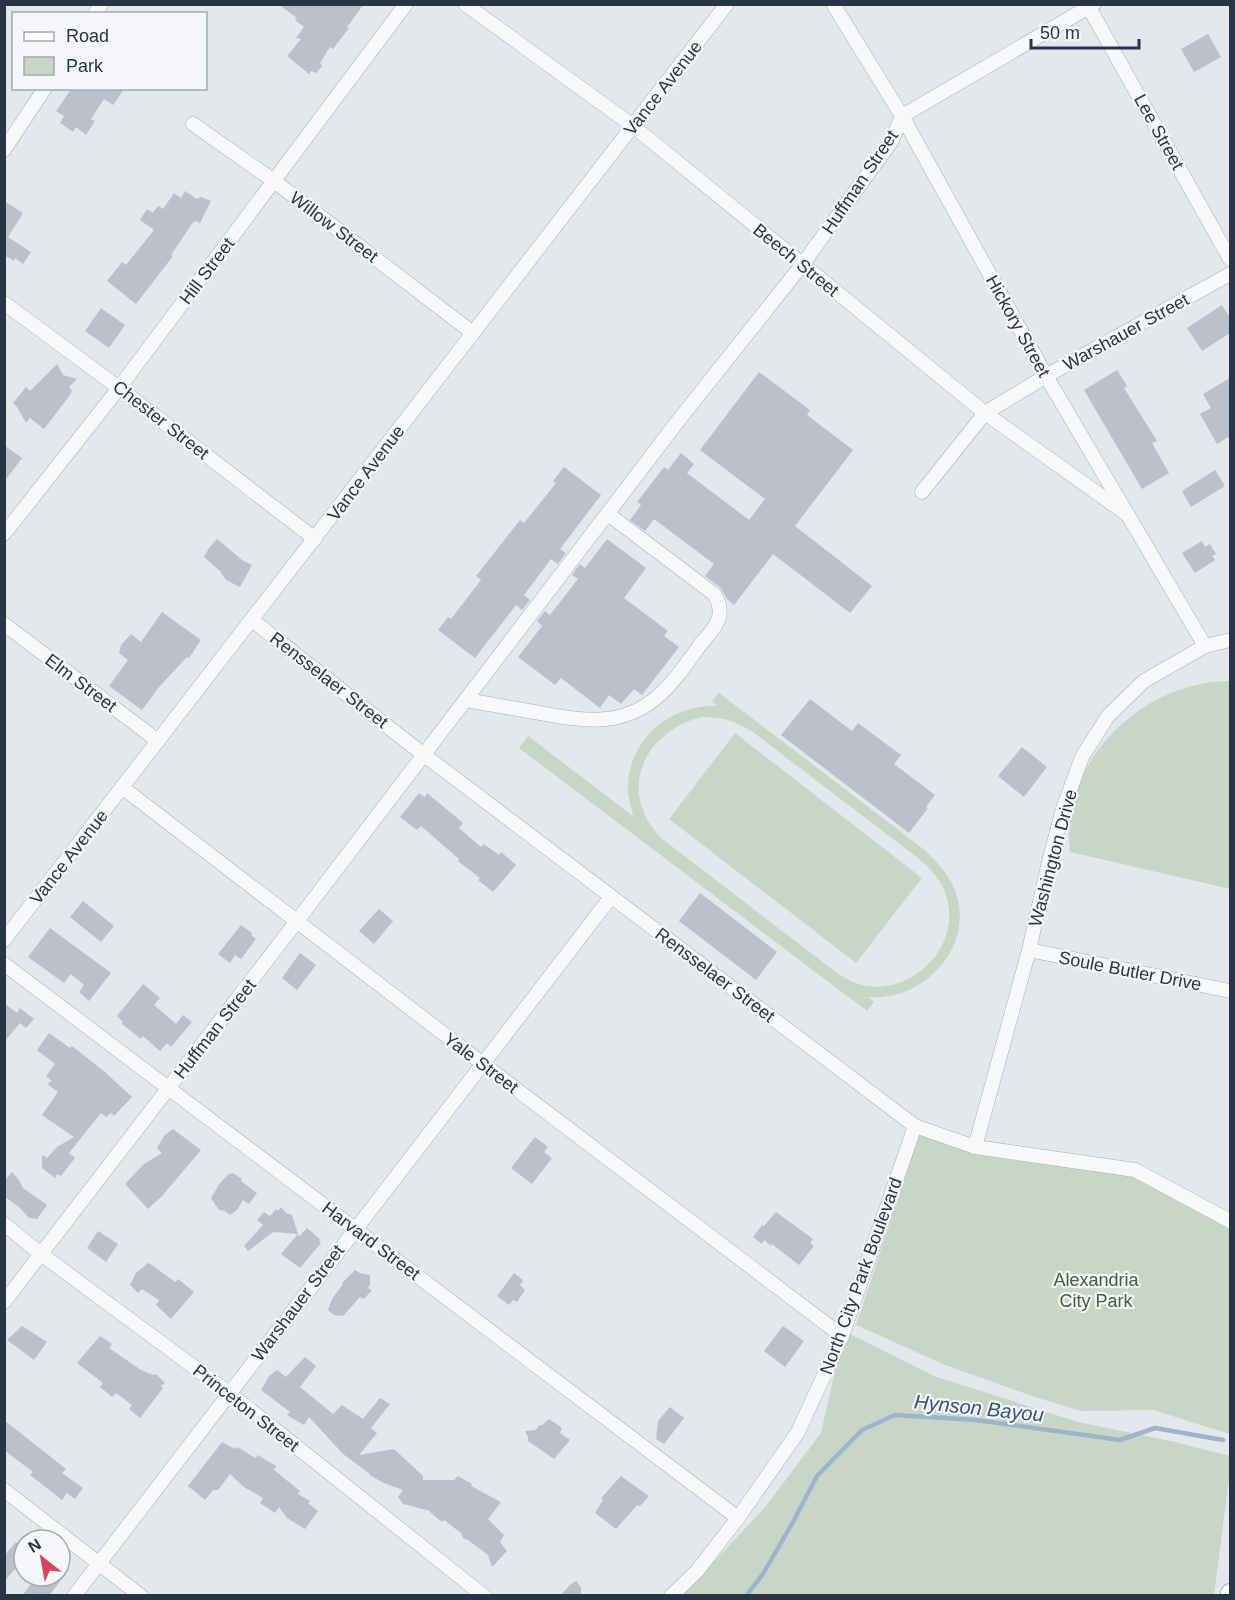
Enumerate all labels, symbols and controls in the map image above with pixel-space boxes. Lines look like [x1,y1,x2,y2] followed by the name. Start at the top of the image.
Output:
[12,12,207,90] legend
[1031,12,1139,50] scale bar
[1040,23,1080,43] text: 50 m
[66,26,109,46] text: Road
[620,37,706,139] street label: Vance Avenue
[66,56,104,76] text: Park
[1130,91,1188,173] street label: Lee Street
[818,126,902,238] street label: Huffman Street
[286,187,382,267] street label: Willow Street
[749,219,843,301] street label: Beech Street
[176,234,238,308] street label: Hill Street
[982,272,1054,380] street label: Hickory Street
[1060,289,1192,375] street label: Warshauer Street
[109,376,213,464] street label: Chester Street
[324,421,408,525] street label: Vance Avenue
[266,628,392,732] street label: Rensselaer Street
[41,650,121,716] street label: Elm Street
[1025,787,1081,929] street label: Washington Drive
[26,806,112,908] street label: Vance Avenue
[651,924,779,1026] street label: Rensselaer Street
[1057,947,1203,995] street label: Soule Butler Drive
[170,975,260,1083] street label: Huffman Street
[440,1029,522,1097] street label: Yale Street
[816,1175,906,1377] street label: North City Park Boulevard
[318,1198,424,1284] street label: Harvard Street
[248,1241,348,1365] street label: Warshauer Street
[1053,1270,1140,1311] park label: Alexandria City Park
[189,1360,303,1456] street label: Princeton Street
[913,1390,1045,1426] water label: Hynson Bayou
[12,1528,72,1588] north arrow
[25,1535,44,1556] text: N

